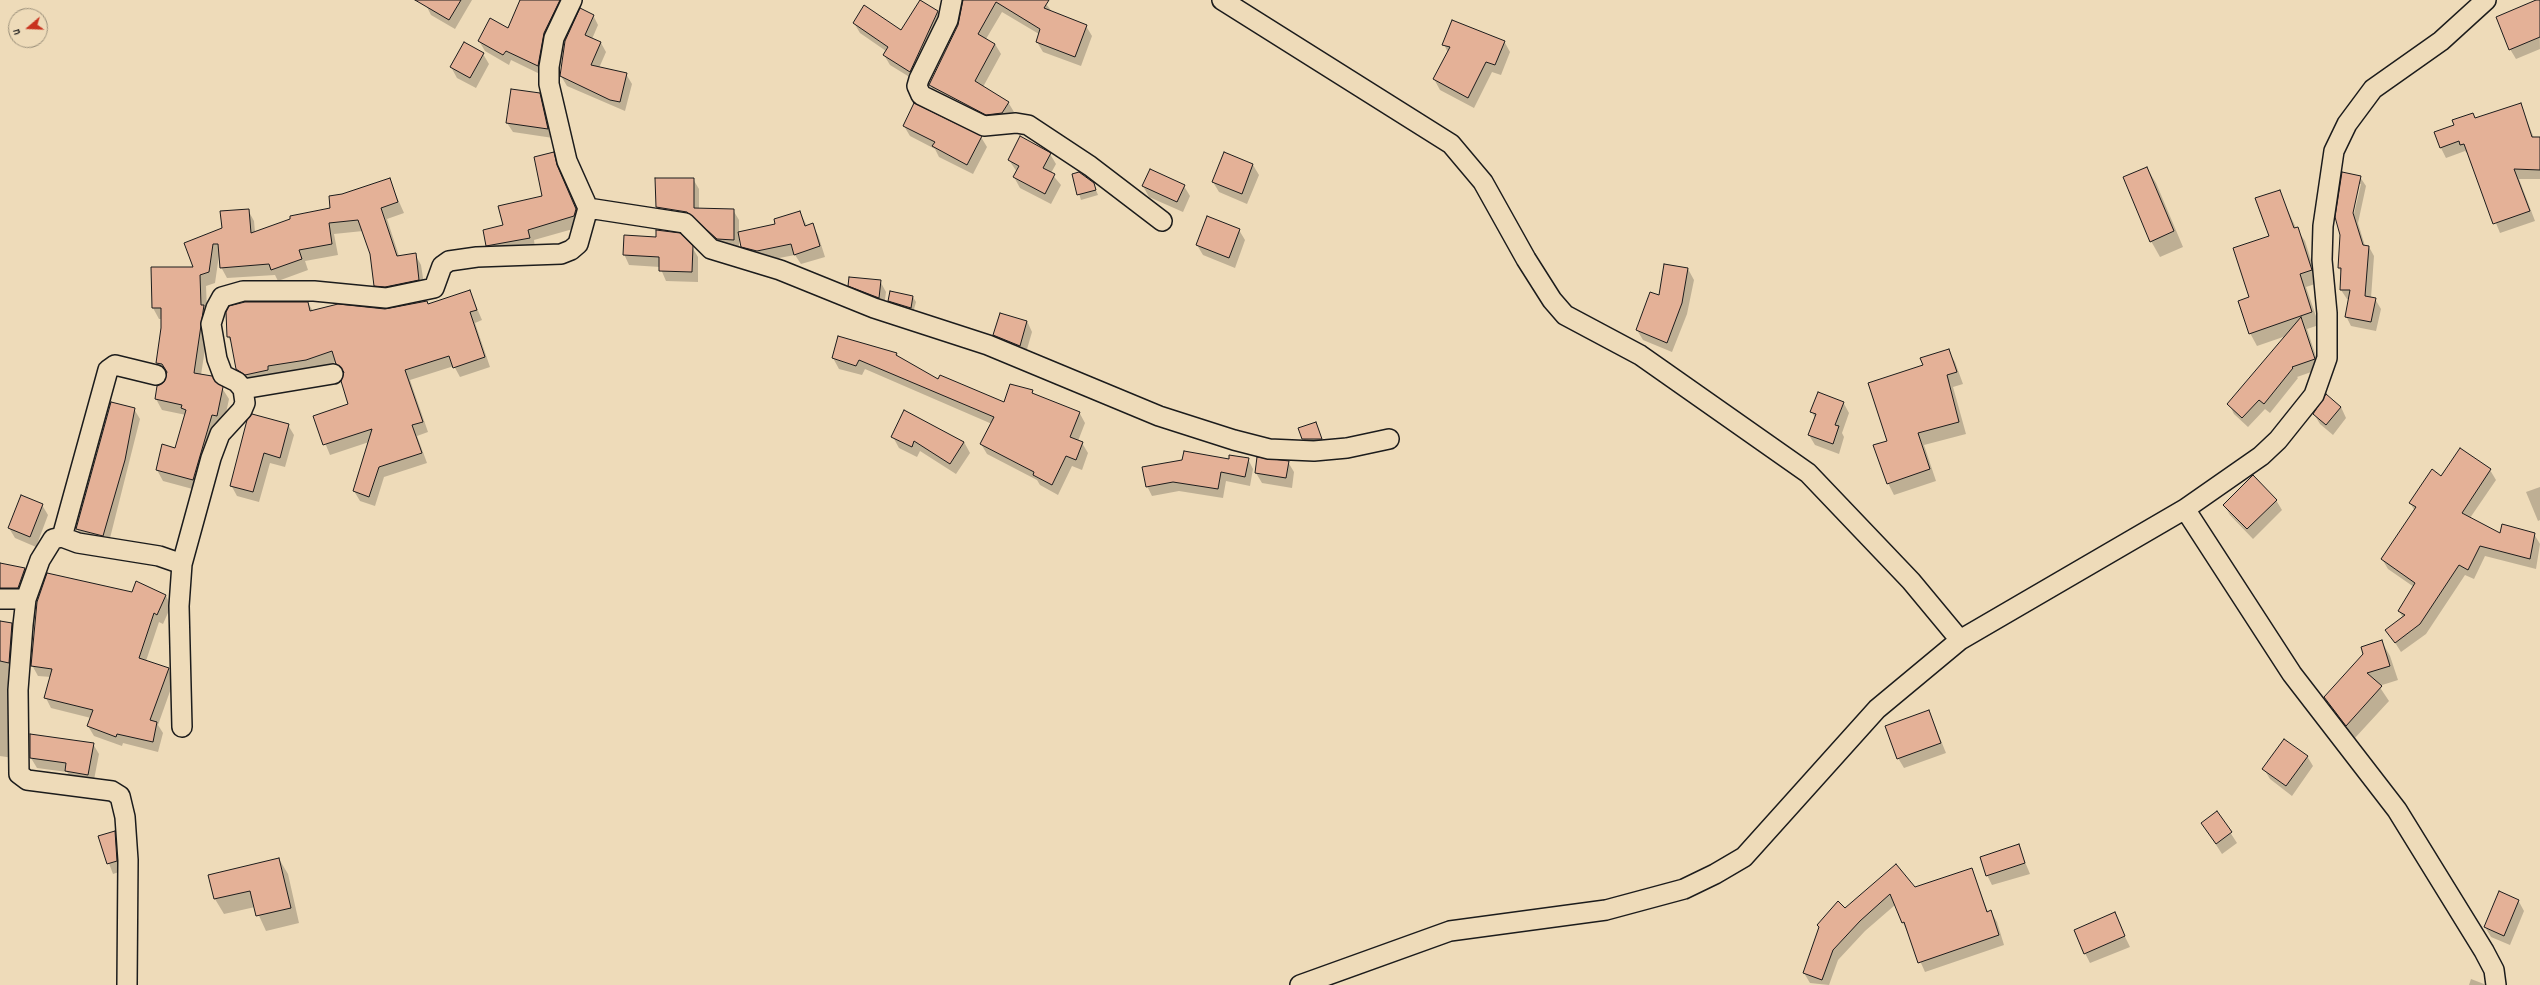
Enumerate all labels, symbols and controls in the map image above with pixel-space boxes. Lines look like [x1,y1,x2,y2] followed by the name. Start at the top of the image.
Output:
[8,8,48,48] north arrow
[9,26,26,37] text: U

